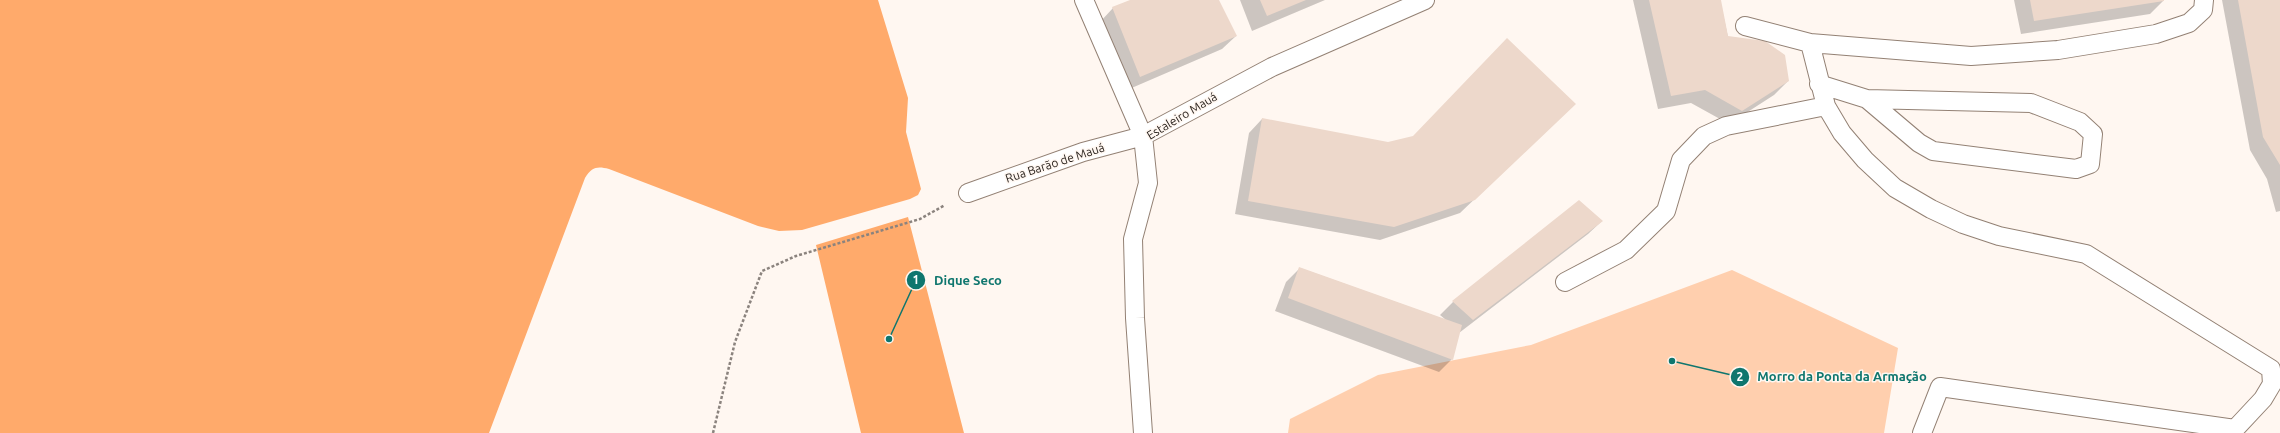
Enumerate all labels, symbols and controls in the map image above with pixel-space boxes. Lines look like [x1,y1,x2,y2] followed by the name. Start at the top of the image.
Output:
[1144,90,1219,142] street label: Estaleiro Mauá
[1004,140,1106,185] street label: Rua Barão de Mauá
[906,268,1009,293] callout: Dique Seco
[913,273,919,286] text: 1
[934,273,1002,287] text: Dique Seco
[1730,364,1935,389] callout: Morro da Ponta da Armação
[1757,369,1927,384] text: Morro da Ponta da Armação
[1737,370,1744,383] text: 2

